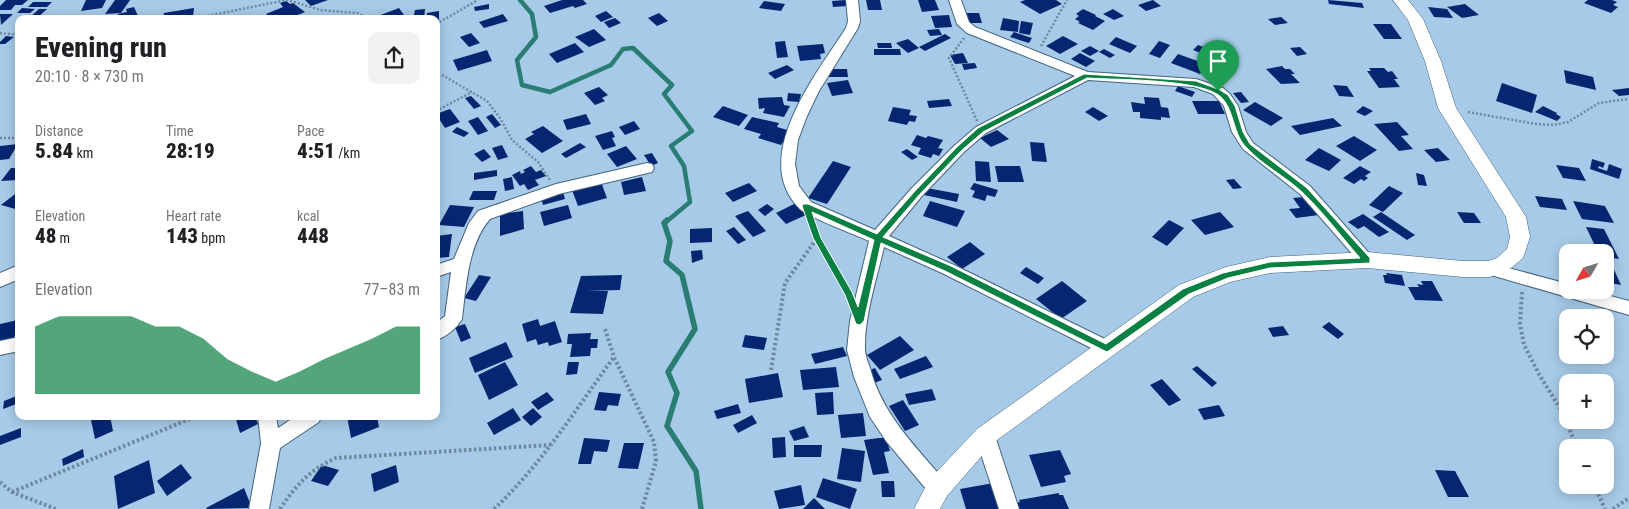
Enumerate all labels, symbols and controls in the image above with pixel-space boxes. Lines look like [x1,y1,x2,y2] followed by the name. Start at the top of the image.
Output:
[35,31,167,64] text: Evening run
[368,32,420,84] button: share
[1197,40,1239,91] pin
[1204,47,1232,75] icon: arrive
[35,67,144,86] text: 20:10 · 8 × 730 m
[35,123,83,139] text: Distance
[166,123,194,139] text: Time
[297,123,324,139] text: Pace
[35,139,73,163] text: 5.84
[166,139,215,163] text: 28:19
[297,139,335,163] text: 4:51
[73,145,93,161] text: km
[335,145,360,161] text: /km
[35,208,85,224] text: Elevation
[166,208,221,224] text: Heart rate
[297,208,320,224] text: kcal
[35,224,56,248] text: 48
[166,224,198,248] text: 143
[297,224,329,248] text: 448
[56,230,70,246] text: m
[198,230,226,246] text: bpm
[1559,244,1614,299] north arrow
[1559,244,1614,494] map controls
[35,280,93,299] text: Elevation
[364,280,420,299] text: 77–83 m
[1559,309,1614,364] button: locate
[1559,374,1614,429] button: +
[1559,439,1614,494] button: −

